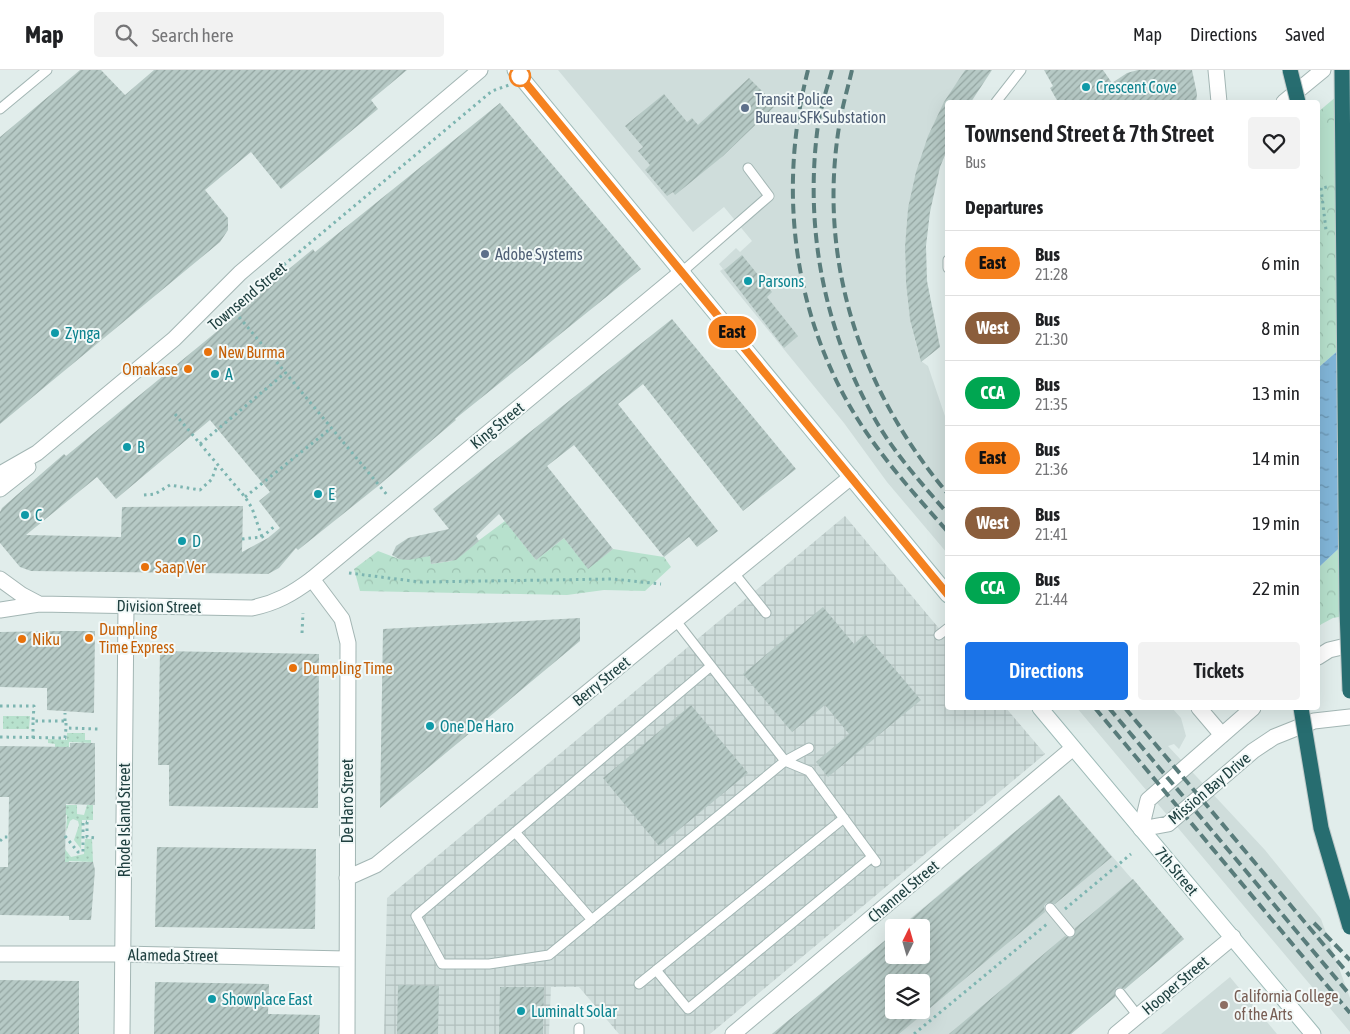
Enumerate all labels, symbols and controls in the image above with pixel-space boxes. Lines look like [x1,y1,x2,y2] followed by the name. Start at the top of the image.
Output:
[94,12,444,57] search box
[25,21,64,48] text: Map
[112,21,140,49] icon: search
[152,24,234,46] text: Search here
[1133,24,1162,45] text: Map
[1190,24,1257,45] text: Directions
[1285,24,1325,45] text: Saved
[509,65,531,87] unlabelled marker
[1096,78,1177,96] place label: Crescent Cove
[1080,81,1092,93] marker: Crescent Cove
[755,90,886,126] place label: Transit Police Bureau SFK Substation
[739,102,751,114] marker: Transit Police Bureau SFK Substation
[1248,117,1300,169] button: heart
[965,120,1214,147] text: Townsend Street & 7th Street
[965,153,986,171] text: Bus
[965,196,1043,218] text: Departures
[1035,243,1060,265] text: Bus
[495,245,583,264] place label: Adobe Systems
[479,248,491,260] marker: Adobe Systems
[979,252,1006,273] text: East
[1261,252,1300,274] text: 6 min
[204,258,290,334] street label: Townsend Street
[1035,265,1068,283] text: 21:28
[758,272,805,290] place label: Parsons
[742,275,754,287] marker: Parsons
[1035,308,1060,330] text: Bus
[697,316,767,348] line badge: East
[976,317,1009,338] text: West
[1261,317,1300,339] text: 8 min
[718,321,746,342] text: East
[65,324,101,343] place label: Zynga
[49,327,61,339] marker: Zynga
[1035,330,1068,348] text: 21:30
[218,343,285,361] place label: New Burma
[202,346,214,358] marker: New Burma
[122,360,178,378] place label: Omakase
[182,363,194,375] marker: Omakase
[225,365,233,383] place label: A
[209,368,221,380] marker: A
[1035,373,1060,395] text: Bus
[980,382,1005,403] text: CCA
[1252,382,1300,404] text: 13 min
[1035,395,1068,413] text: 21:35
[467,398,528,453] street label: King Street
[137,438,145,456] place label: B
[1035,438,1060,460] text: Bus
[121,441,133,453] marker: B
[979,447,1006,468] text: East
[1252,447,1300,469] text: 14 min
[1035,460,1068,478] text: 21:36
[328,485,335,503] place label: E
[312,488,324,500] marker: E
[1035,503,1060,525] text: Bus
[35,506,42,524] place label: C
[19,509,31,521] marker: C
[976,512,1009,533] text: West
[1252,512,1300,534] text: 19 min
[1035,525,1068,543] text: 21:41
[192,532,201,550] place label: D
[176,535,188,547] marker: D
[155,558,206,577] place label: Saap Ver
[139,561,151,573] marker: Saap Ver
[1035,568,1060,590] text: Bus
[980,577,1005,598] text: CCA
[1252,577,1300,599] text: 22 min
[1035,590,1068,608] text: 21:44
[116,596,202,616] street label: Division Street
[99,620,175,657] place label: Dumpling Time Express
[32,630,60,648] place label: Niku
[83,632,95,644] marker: Dumpling Time Express
[16,633,28,645] marker: Niku
[965,642,1128,700] button: Directions
[1138,642,1300,700] button: Tickets
[569,652,634,710] street label: Berry Street
[303,659,393,678] place label: Dumpling Time
[287,662,299,674] marker: Dumpling Time
[440,717,514,735] place label: One De Haro
[424,720,436,732] marker: One De Haro
[1164,748,1254,828] street label: Mission Bay Drive
[338,758,356,843] street label: De Haro Street
[115,762,133,877] street label: Rhode Island Street
[1152,843,1203,899] street label: 7th Street
[864,856,942,926] street label: Channel Street
[885,919,930,964] north arrow
[885,919,930,1019] map controls
[128,945,219,965] street label: Alameda Street
[1138,952,1213,1019] street label: Hooper Street
[885,974,930,1019] button: layers
[1234,987,1338,1023] place label: California College of the Arts
[222,990,313,1009] place label: Showplace East
[206,993,218,1005] marker: Showplace East
[1218,999,1230,1011] marker: California College of the Arts
[531,1002,617,1020] place label: Luminalt Solar
[515,1005,527,1017] marker: Luminalt Solar

